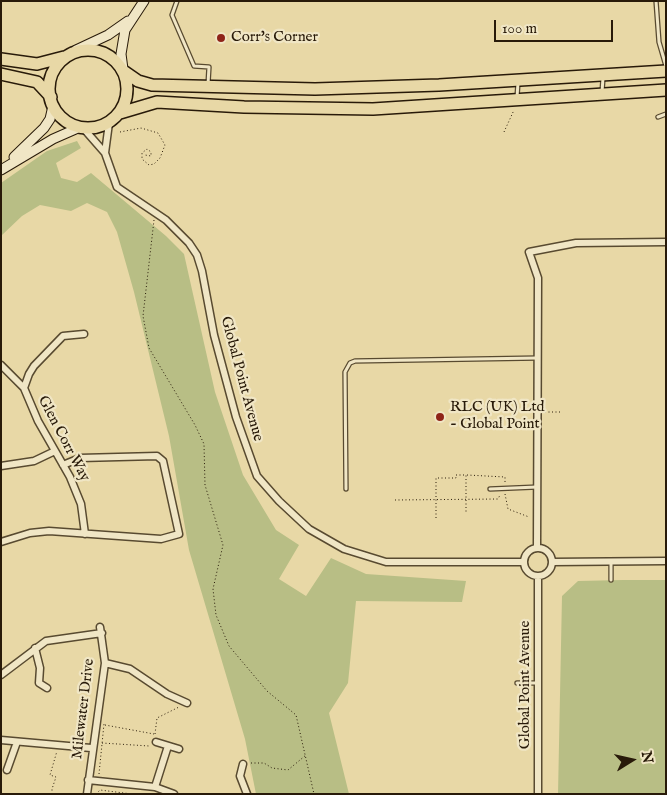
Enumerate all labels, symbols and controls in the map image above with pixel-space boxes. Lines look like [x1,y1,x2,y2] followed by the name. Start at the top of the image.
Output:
[497,10,616,42] scale bar
[502,19,537,38] text: 100 m
[231,29,318,47] place label: Corr's Corner
[215,32,227,44] marker: Corr's Corner
[216,315,266,443] street label: Global Point Avenue
[33,393,93,485] street label: Glen Corr Way
[450,399,545,434] place label: RLC (UK) Ltd - Global Point
[434,411,446,423] marker: RLC (UK) Ltd - Global Point
[517,621,535,749] street label: Global Point Avenue
[69,658,99,760] street label: Milewater Drive
[607,735,657,785] north arrow
[637,750,657,765] text: N

